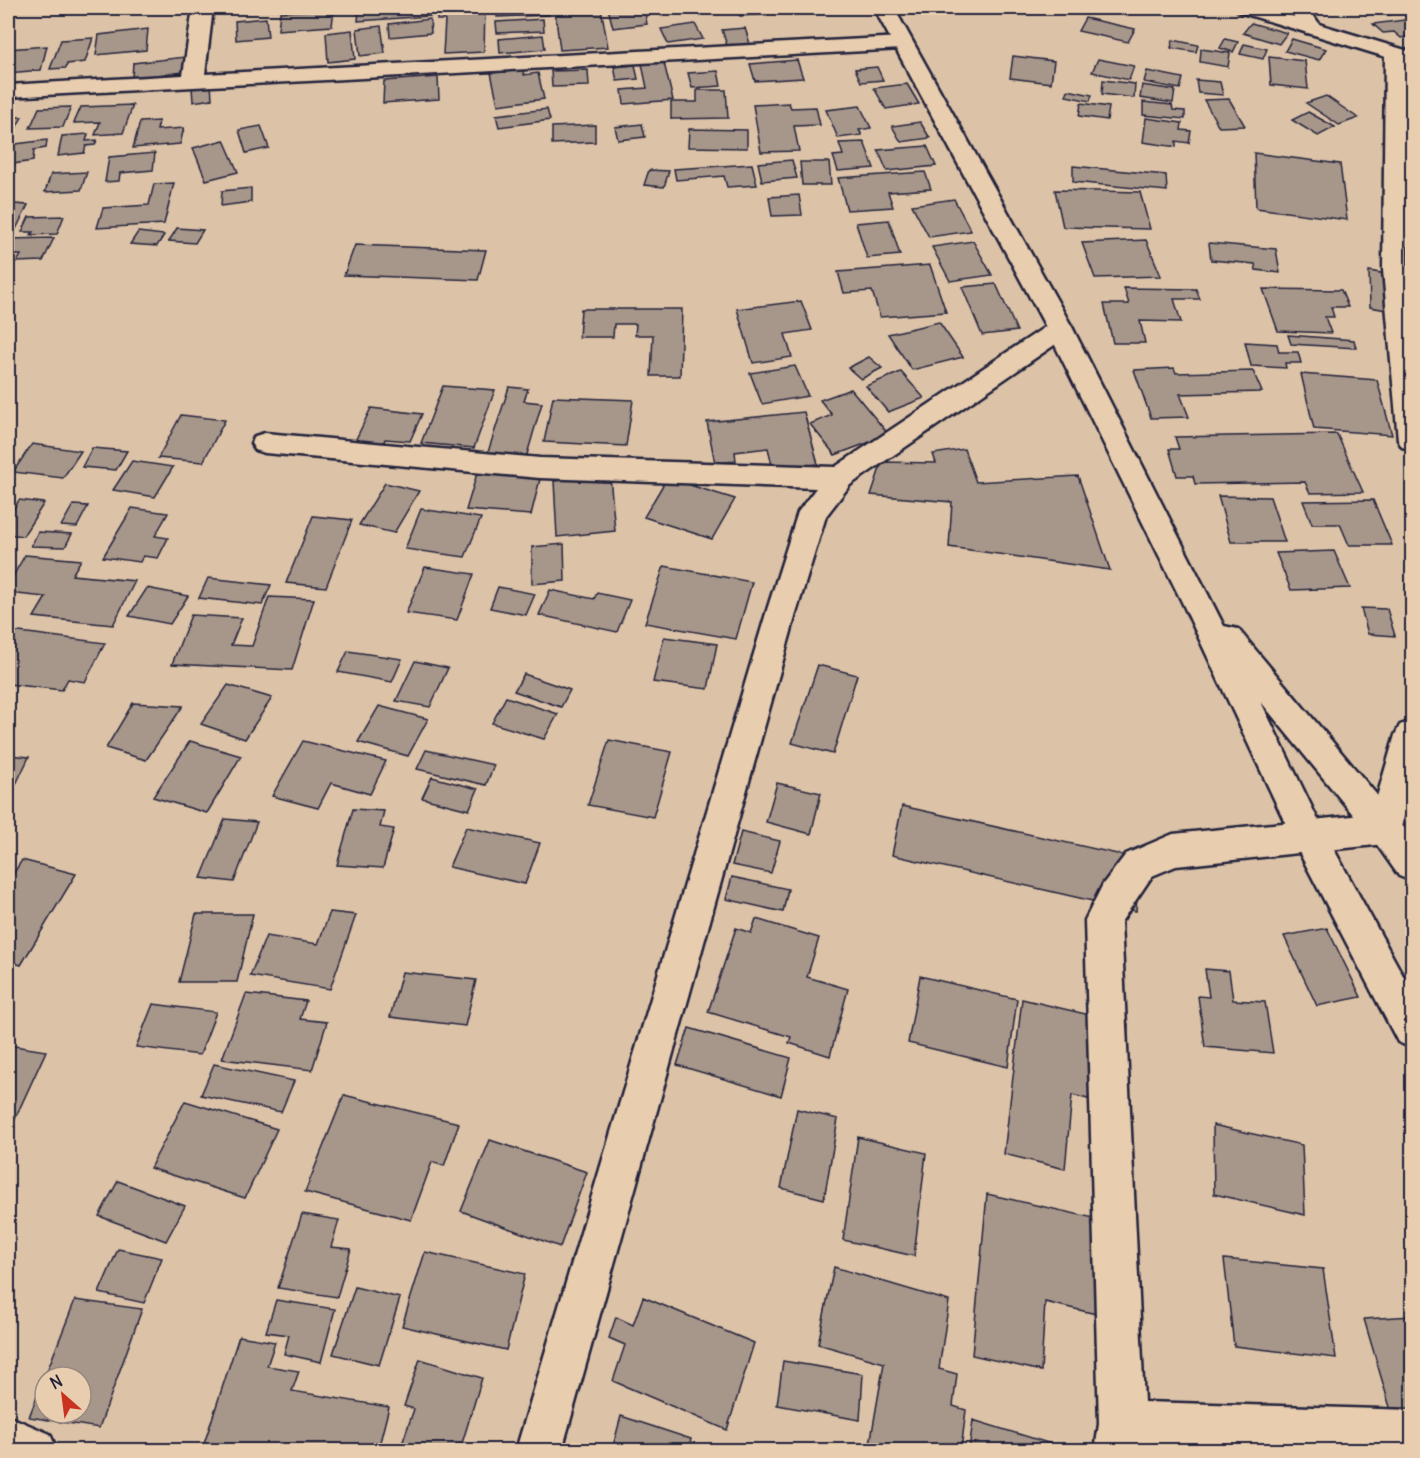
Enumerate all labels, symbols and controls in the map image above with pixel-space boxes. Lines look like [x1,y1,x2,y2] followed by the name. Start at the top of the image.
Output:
[33,1365,93,1425] north arrow
[46,1370,66,1393] text: N

